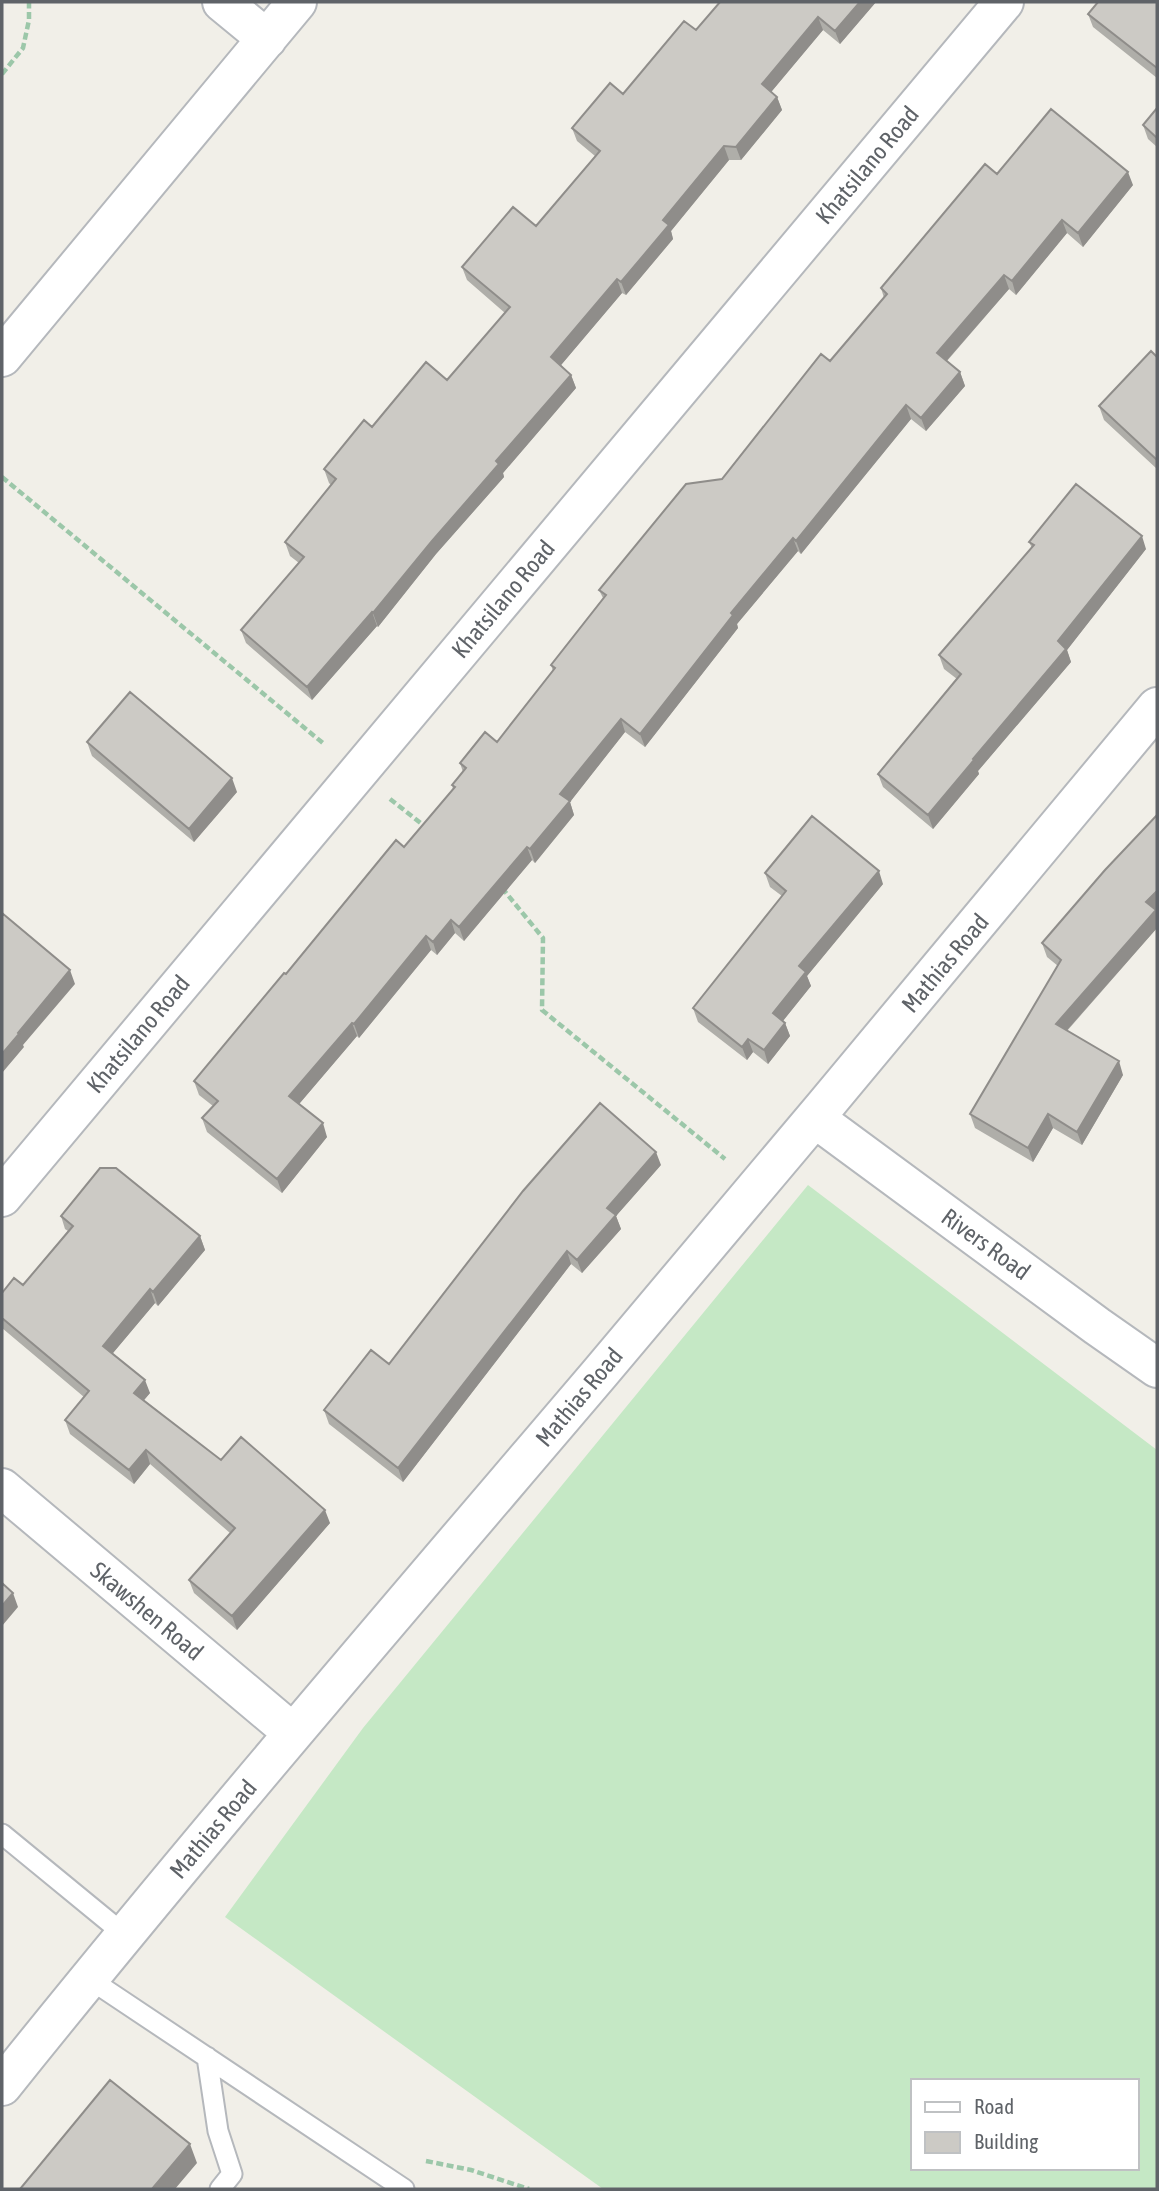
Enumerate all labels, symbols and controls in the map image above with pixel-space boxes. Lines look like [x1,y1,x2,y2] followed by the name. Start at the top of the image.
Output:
[810,101,924,229] street label: Khatsilano Road
[446,535,560,663] street label: Khatsilano Road
[896,908,994,1018] street label: Mathias Road
[81,970,195,1098] street label: Khatsilano Road
[937,1203,1035,1285] street label: Rivers Road
[530,1342,628,1452] street label: Mathias Road
[86,1556,208,1666] street label: Skawshen Road
[164,1774,262,1884] street label: Mathias Road
[911,2079,1138,2170] legend
[974,2094,1014,2118] text: Road
[974,2129,1038,2153] text: Building

